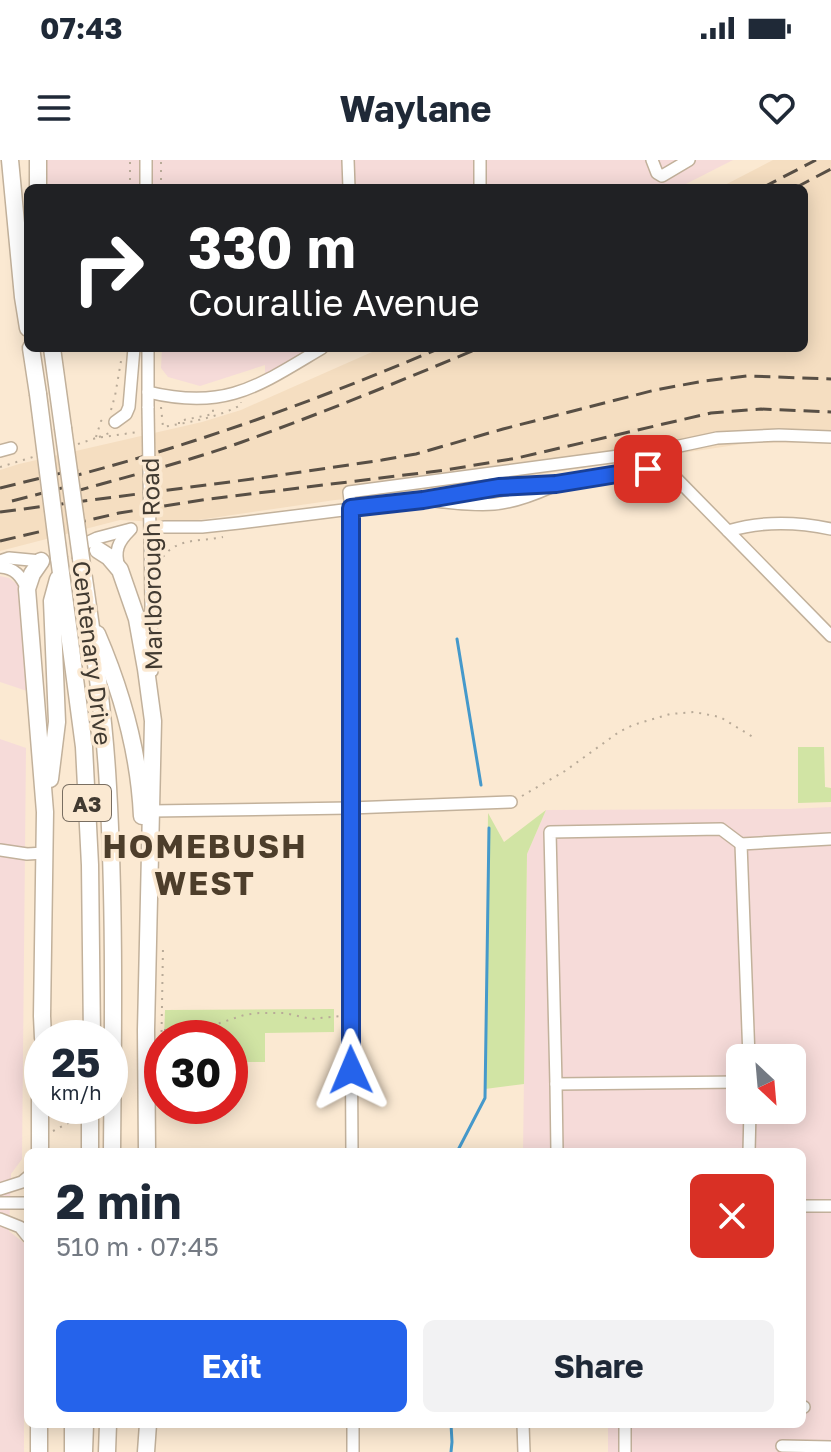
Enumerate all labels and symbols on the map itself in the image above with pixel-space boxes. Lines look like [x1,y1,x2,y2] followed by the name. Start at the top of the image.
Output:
[614,435,682,503] pin
[135,457,167,671] street label: Marlborough Road
[67,559,119,747] street label: Centenary Drive
[63,785,111,821] road number: A3
[102,827,308,902] district label: HOMEBUSH WEST
[144,1020,248,1124] speed limit sign: 30
[309,1028,393,1112] position arrow
[726,1044,806,1124] north arrow

